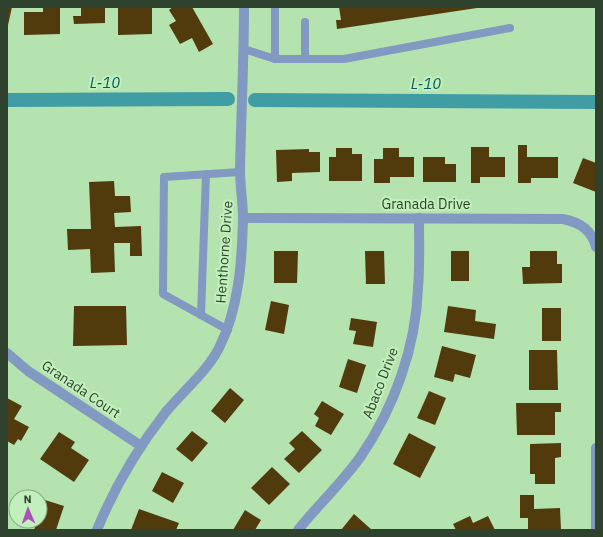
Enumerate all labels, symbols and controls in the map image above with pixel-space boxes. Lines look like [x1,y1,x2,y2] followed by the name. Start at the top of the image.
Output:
[90,73,120,92] water label: L-10
[411,74,441,93] water label: L-10
[381,195,471,213] street label: Granada Drive
[211,200,237,304] street label: Henthorne Drive
[358,344,402,421] street label: Abaco Drive
[38,356,124,422] street label: Granada Court
[8,489,48,529] north arrow
[23,492,32,506] text: N

